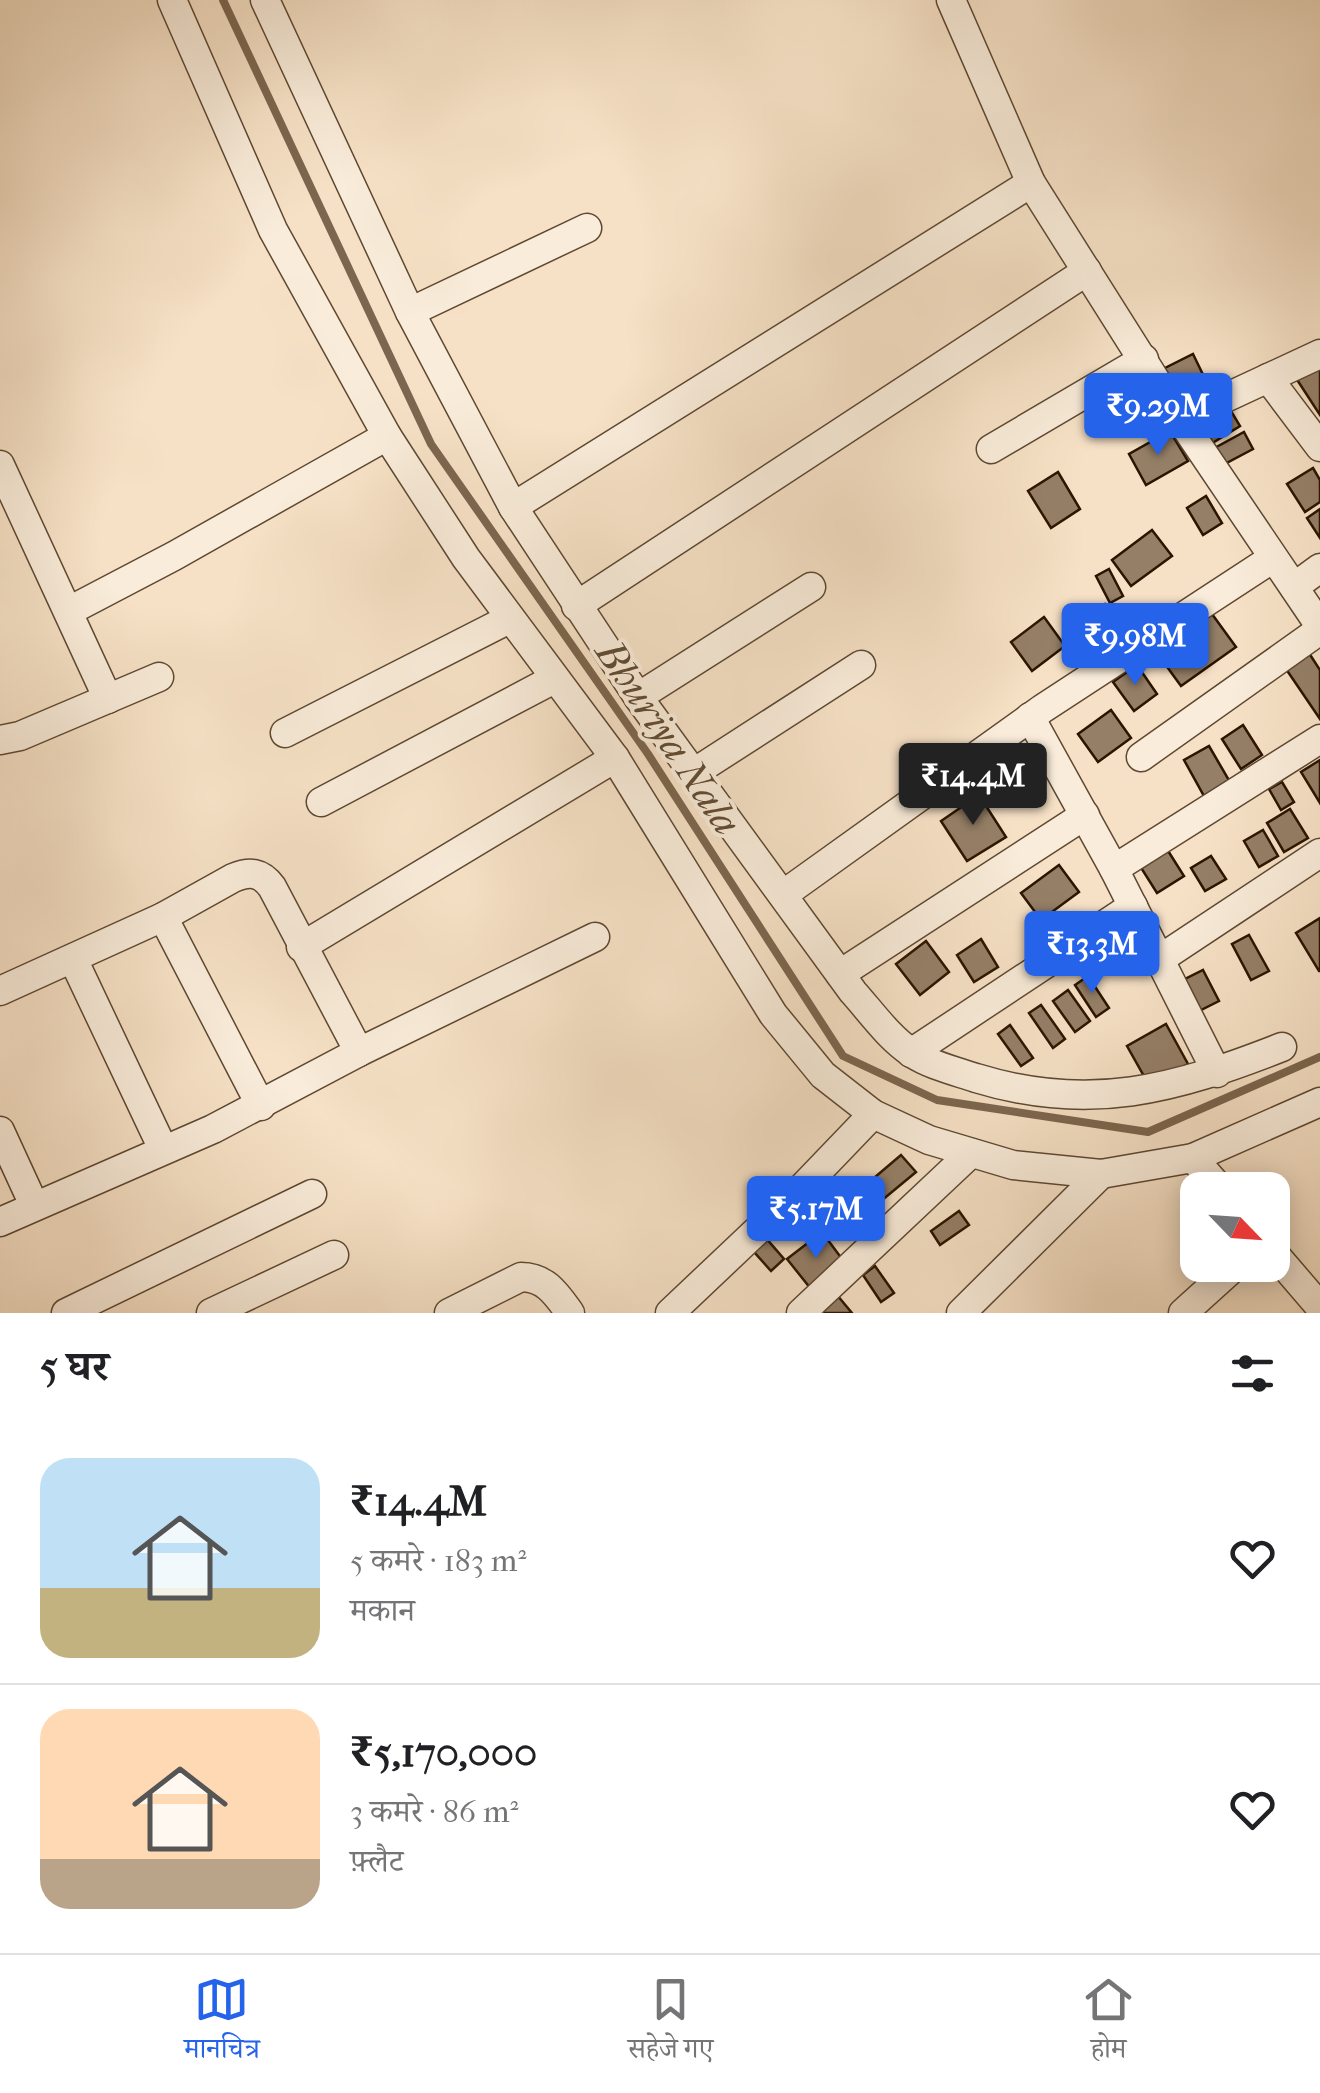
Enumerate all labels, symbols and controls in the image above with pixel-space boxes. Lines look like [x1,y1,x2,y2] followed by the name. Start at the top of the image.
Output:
[1077,373,1239,458] pin: ₹9.29M
[1106,387,1210,424] text: ₹9.29M
[1054,603,1216,688] pin: ₹9.98M
[1084,617,1186,654] text: ₹9.98M
[585,630,750,844] water label: Bhuriya Nala
[892,743,1054,828] pin: ₹14.4M
[921,757,1025,794] text: ₹14.4M
[1011,911,1173,996] pin: ₹13.3M
[1046,925,1138,962] text: ₹13.3M
[1180,1172,1290,1282] north arrow
[1180,1172,1290,1282] map controls
[735,1176,897,1261] pin: ₹5.17M
[769,1190,863,1227] text: ₹5.17M
[40,1342,109,1391] text: 5 घर
[1225,1346,1280,1401] icon: filters
[350,1477,487,1526] text: ₹14.4M
[120,1498,240,1618] icon: home
[1225,1531,1280,1586] icon: heart
[350,1542,527,1579] text: 5 कमरे · 183 m²
[350,1592,415,1629] text: मकान
[350,1728,537,1777] text: ₹5,170,000
[120,1749,240,1869] icon: home
[1225,1782,1280,1837] icon: heart
[350,1793,519,1830] text: 3 कमरे · 86 m²
[350,1843,403,1880] text: फ़्लैट
[184,1972,260,2076] tab: मानचित्र
[628,1972,713,2076] tab: सहेजे गए
[1081,1972,1136,2076] tab: होम

